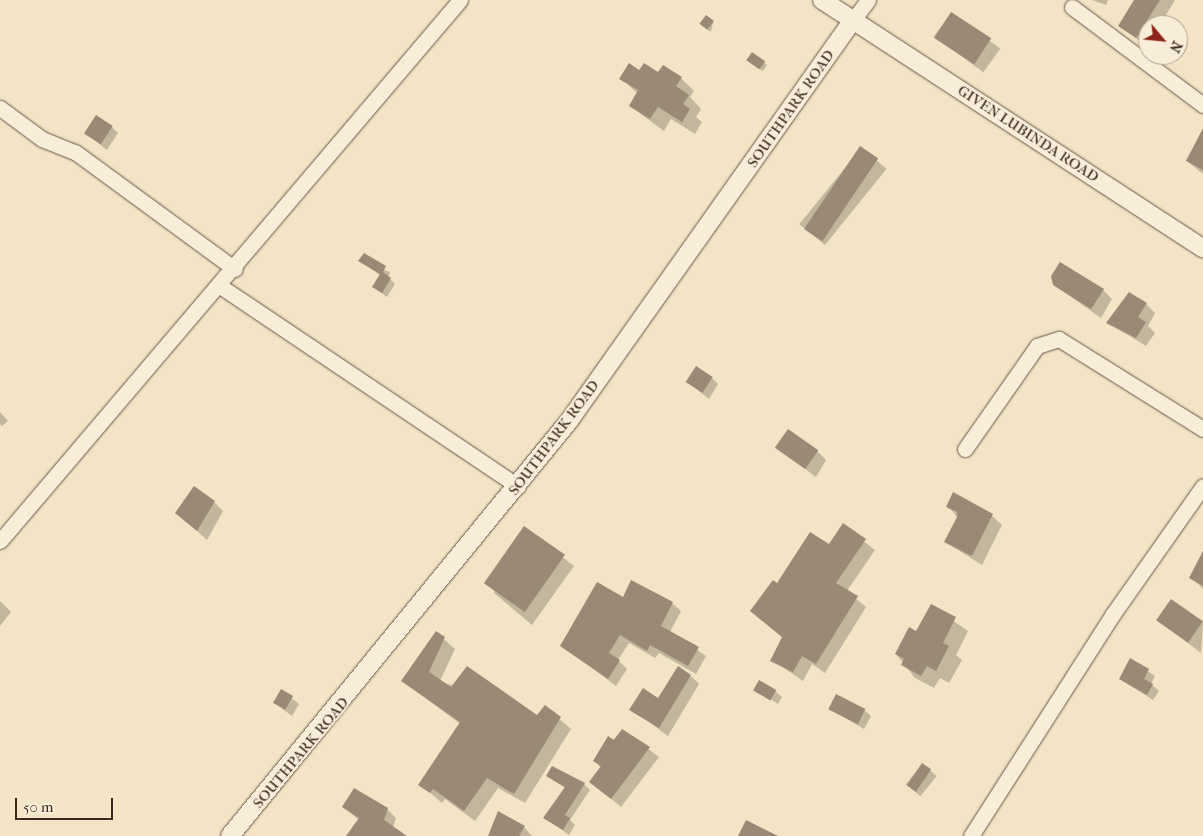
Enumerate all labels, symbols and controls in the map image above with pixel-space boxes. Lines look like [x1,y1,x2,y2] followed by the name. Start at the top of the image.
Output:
[1138,15,1188,65] north arrow
[1166,38,1186,55] text: N
[744,47,838,171] street label: SOUTHPARK ROAD
[954,82,1102,186] street label: GIVEN LUBINDA ROAD
[505,377,603,499] street label: SOUTHPARK ROAD
[249,694,353,812] street label: SOUTHPARK ROAD
[18,788,115,820] scale bar
[23,798,53,816] text: 50 m

